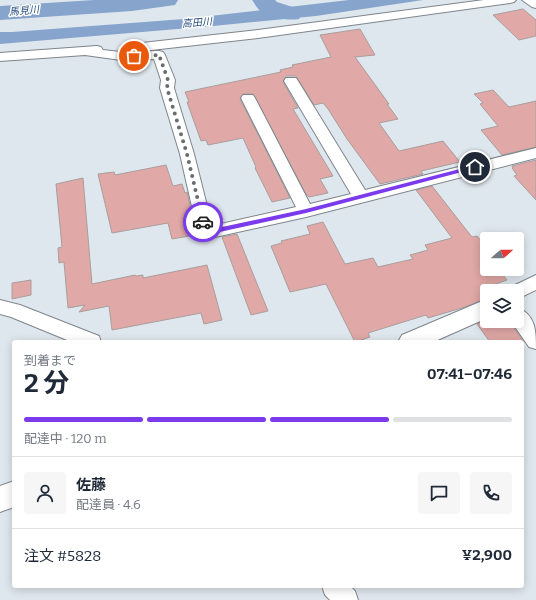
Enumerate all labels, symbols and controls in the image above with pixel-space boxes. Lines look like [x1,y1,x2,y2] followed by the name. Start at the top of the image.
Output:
[9,4,40,18] water label: 馬見川
[182,16,213,30] water label: 高田川
[117,39,151,73] pin
[123,45,145,67] icon: bag
[458,150,492,184] pin
[464,156,486,178] icon: home
[183,202,223,242] courier
[192,211,214,233] icon: car
[480,232,524,276] north arrow
[480,232,524,328] map controls
[480,284,524,328] button: layers
[24,353,76,368] text: 到着まで
[427,365,512,383] text: 07:41–07:46
[24,368,69,399] text: 2 分
[24,431,107,446] text: 配達中 · 120 m
[24,472,66,514] button: person
[418,472,460,514] button: chat
[470,472,512,514] button: phone
[76,476,106,494] text: 佐藤
[76,497,141,512] text: 配達員 · 4.6
[462,546,512,564] text: ¥2,900
[24,547,101,565] text: 注文 #5828

